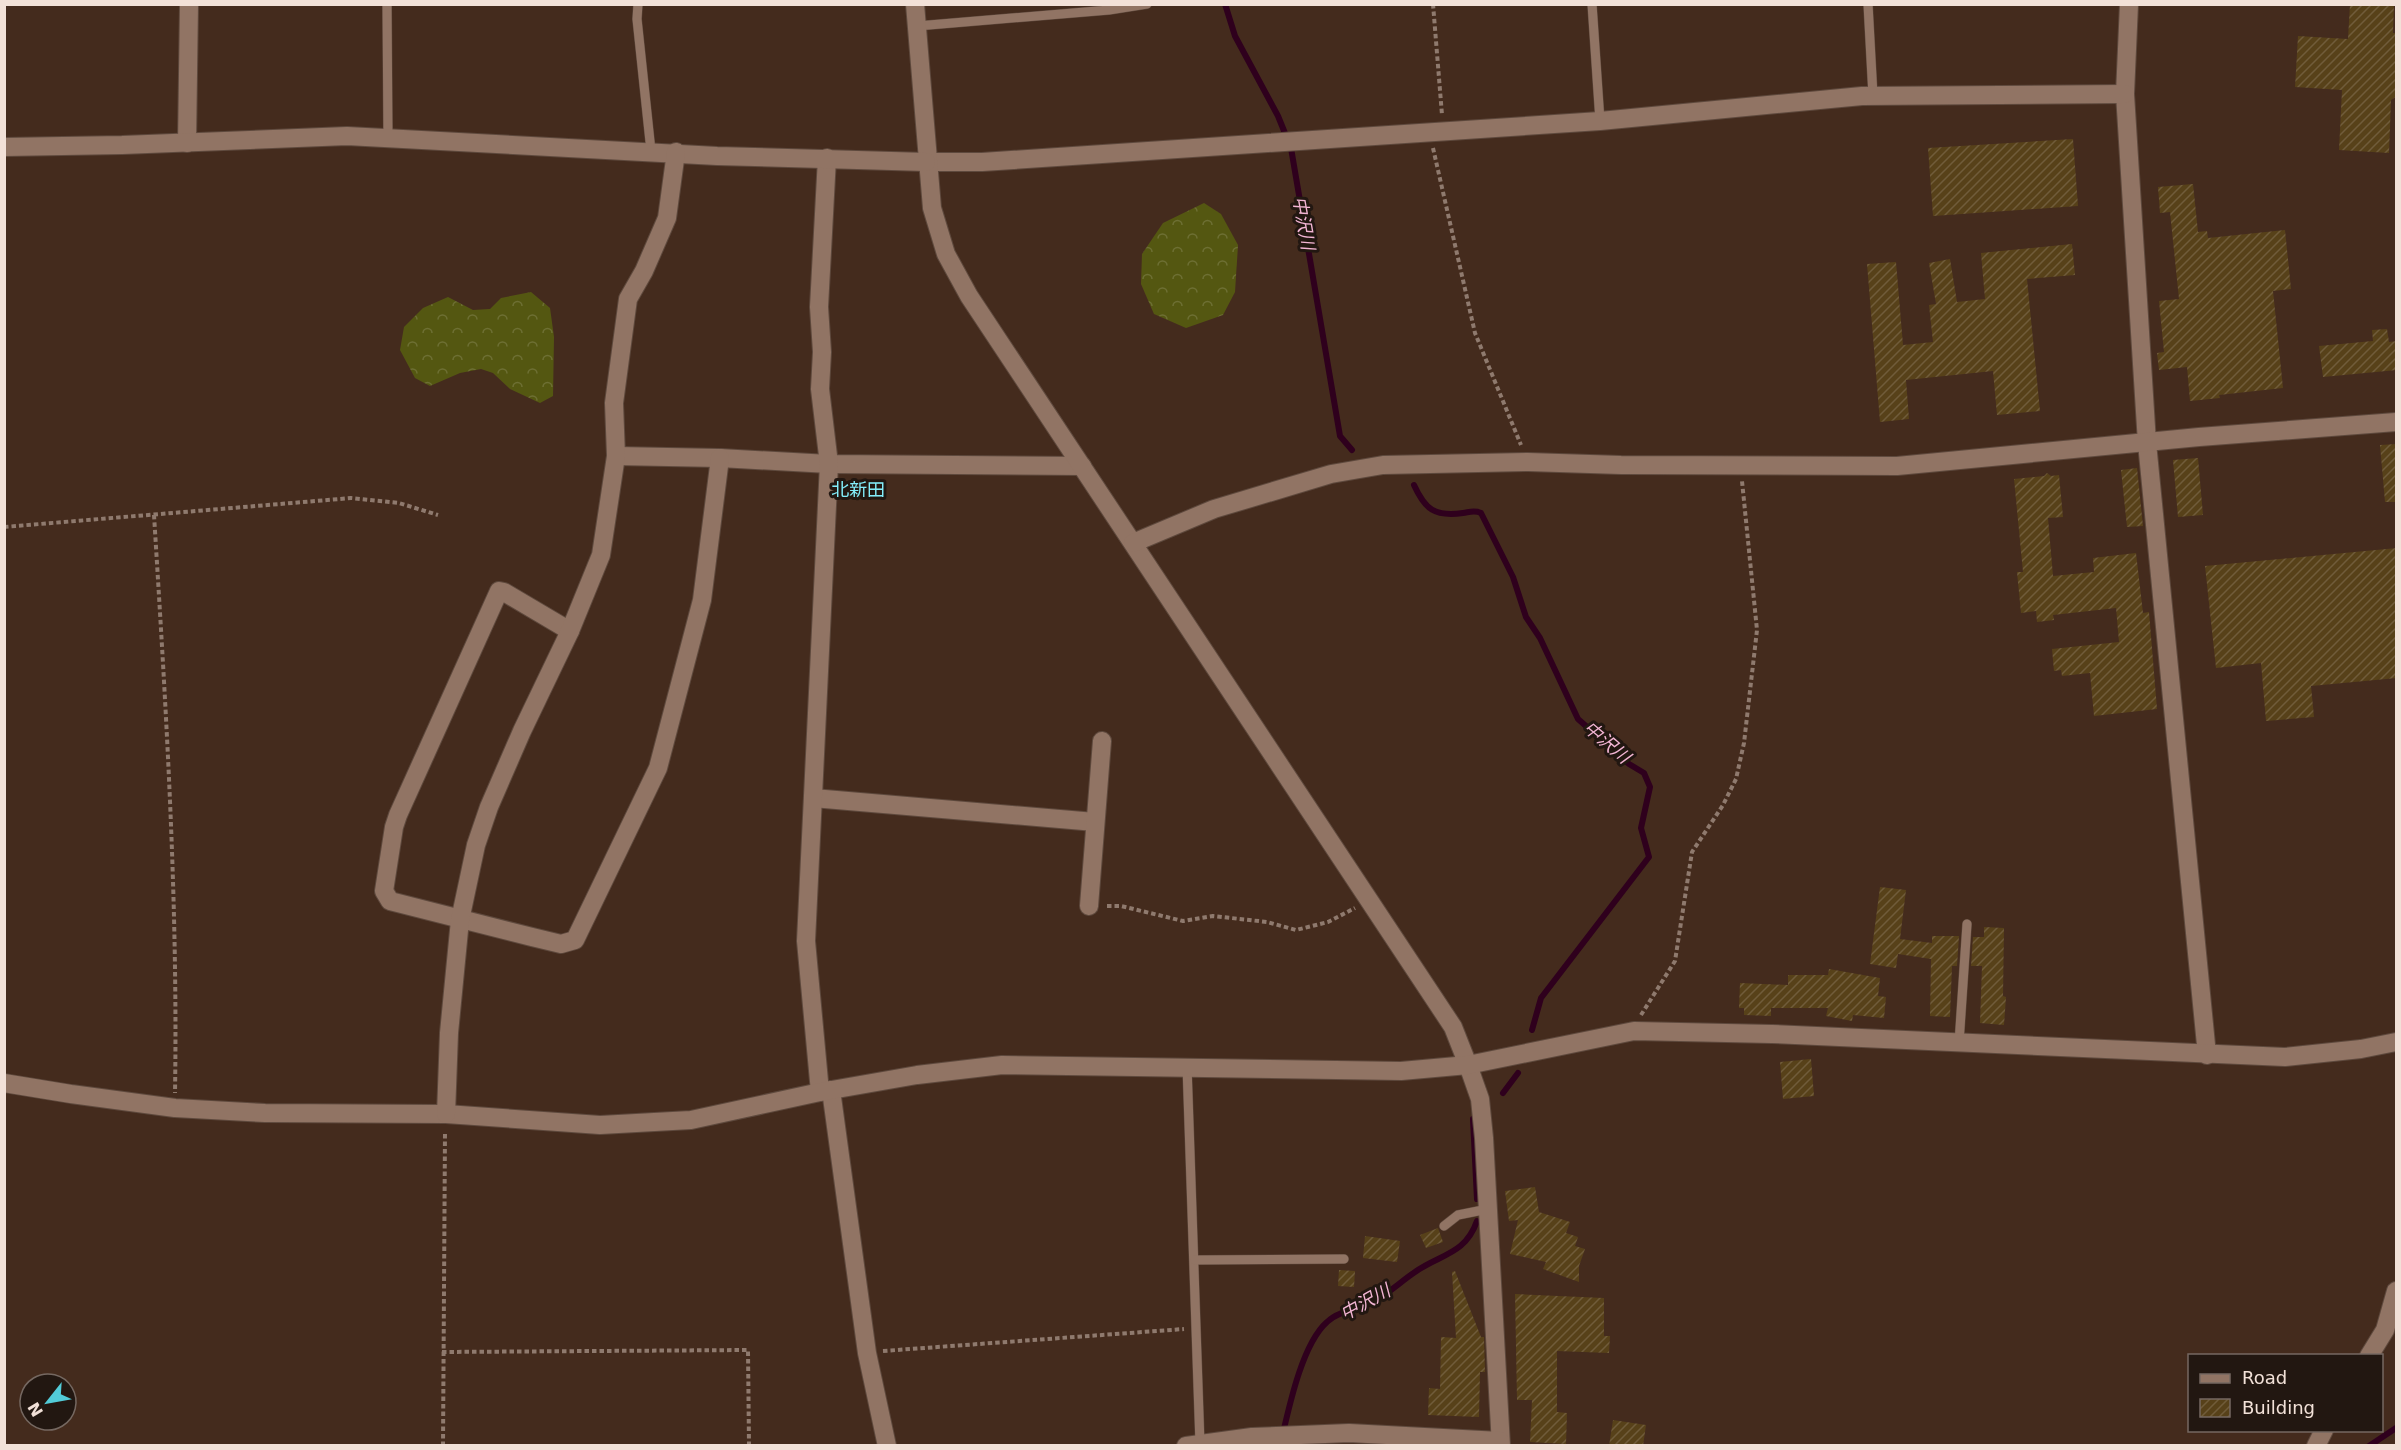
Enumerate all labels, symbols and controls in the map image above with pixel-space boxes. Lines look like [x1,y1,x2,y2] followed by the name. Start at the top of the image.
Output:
[1289,195,1319,253] water label: 中沢川
[831,479,885,500] district label: 北新田
[1580,717,1636,769] water label: 中沢川
[1336,1279,1395,1324] water label: 中沢川
[2188,1354,2383,1432] legend
[2242,1367,2287,1388] text: Road
[18,1372,78,1432] north arrow
[2242,1397,2315,1418] text: Building
[24,1399,47,1420] text: N

